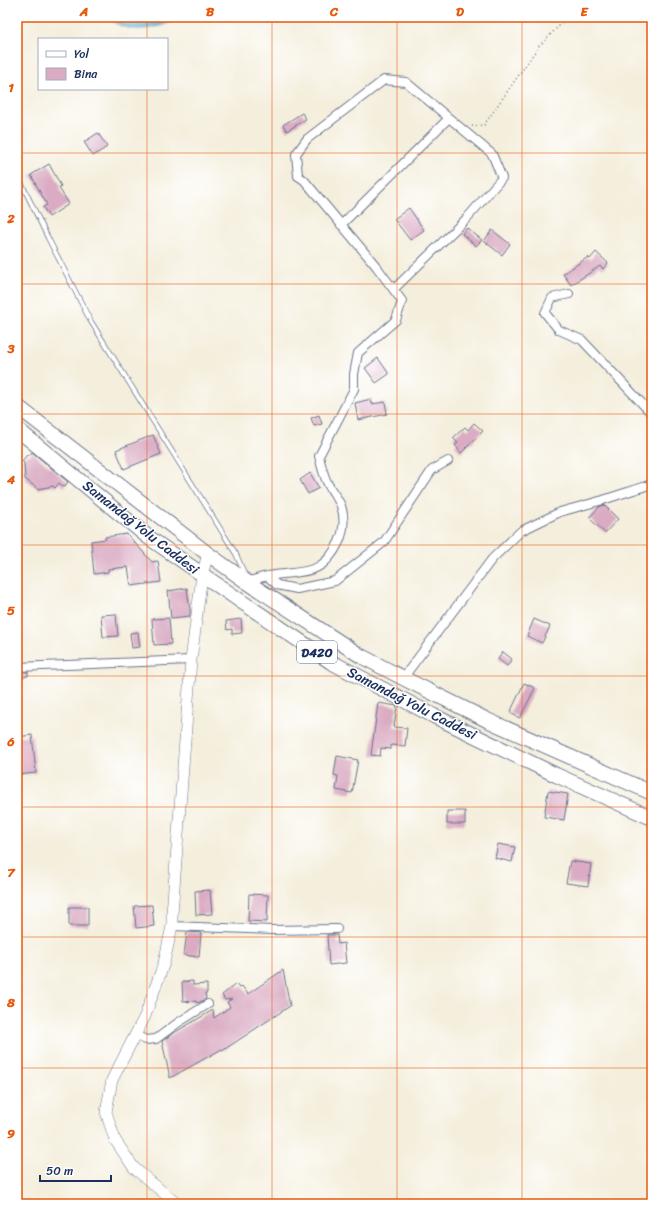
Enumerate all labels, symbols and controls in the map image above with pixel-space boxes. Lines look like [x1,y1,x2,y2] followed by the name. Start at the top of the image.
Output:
[79,0,88,23] text: A
[206,0,215,23] text: B
[329,0,339,23] text: C
[456,0,464,23] text: D
[580,0,589,23] text: E
[38,38,168,90] legend
[74,43,89,65] text: Yol
[74,63,98,85] text: Bina
[8,76,14,99] text: 1
[6,207,15,230] text: 2
[6,337,15,360] text: 3
[6,468,16,491] text: 4
[77,474,206,582] street label: Samandağ Yolu Caddesi
[7,599,15,622] text: 5
[297,641,337,663] road number: D420
[342,660,482,748] street label: Samandağ Yolu Caddesi
[6,730,15,753] text: 6
[7,861,16,884] text: 7
[6,991,15,1014] text: 8
[7,1122,15,1145] text: 9
[40,1157,111,1183] scale bar
[46,1160,73,1182] text: 50 m

